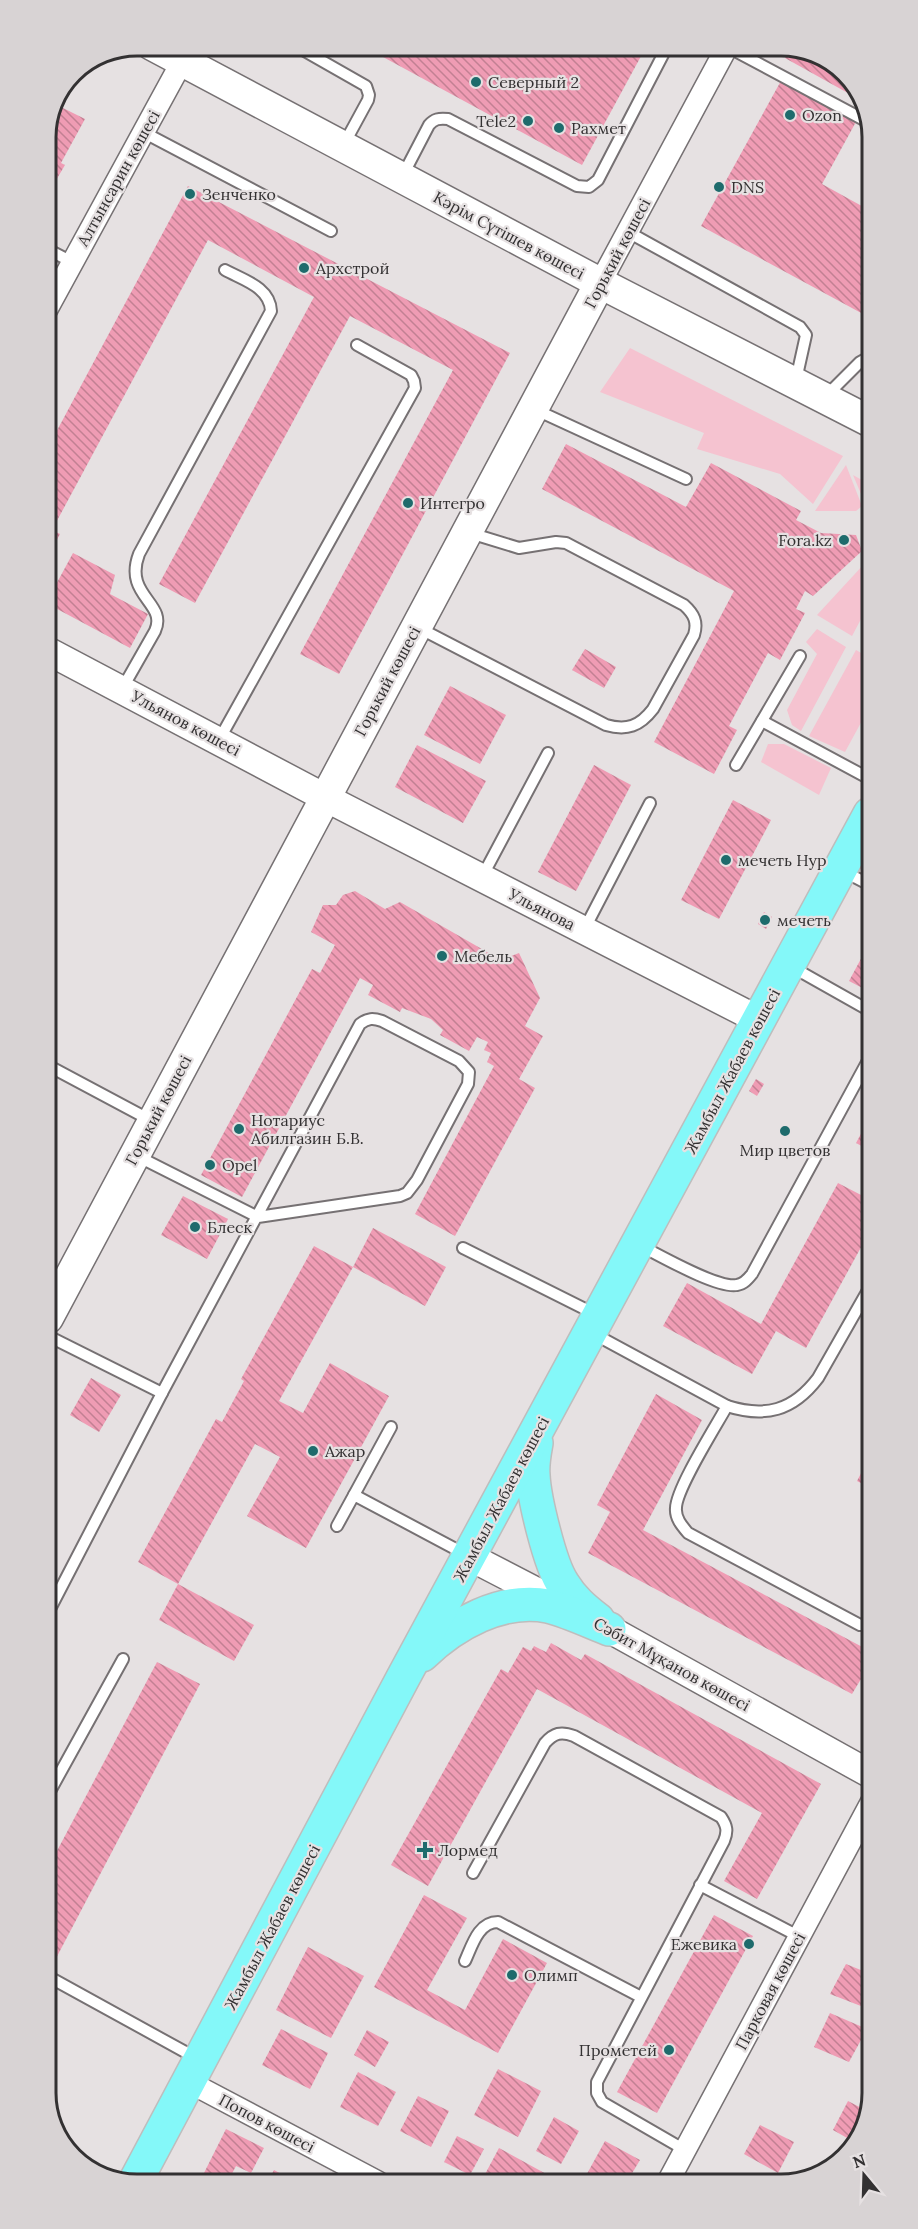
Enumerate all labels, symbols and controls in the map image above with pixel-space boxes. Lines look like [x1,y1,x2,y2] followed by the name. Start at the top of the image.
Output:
[488,72,579,92] place label: Северный 2
[469,75,483,89] marker: Северный 2
[802,105,842,125] place label: Ozon
[72,106,164,250] street label: Алтынсарин көшесі
[783,108,797,122] marker: Ozon
[476,111,516,131] place label: Tele2
[521,114,535,128] marker: Tele2
[571,118,626,138] place label: Рахмет
[552,121,566,135] marker: Рахмет
[731,177,764,197] place label: DNS
[712,180,726,194] marker: DNS
[202,184,276,204] place label: Зенченко
[183,187,197,201] marker: Зенченко
[430,187,588,283] street label: Кәрім Сүтішев көшесі
[580,195,654,311] street label: Горький көшесі
[315,258,389,278] place label: Архстрой
[297,261,311,275] marker: Архстрой
[420,493,485,513] place label: Интегро
[401,496,415,510] marker: Интегро
[778,530,832,550] place label: Fora.kz
[837,533,851,547] marker: Fora.kz
[350,623,424,739] street label: Горький көшесі
[127,685,244,760] street label: Ульянов көшесі
[738,850,827,870] place label: мечеть Нур
[719,853,733,867] marker: мечеть Нур
[505,883,579,934] street label: Ульянова
[777,910,831,930] place label: мечеть
[758,913,772,927] marker: мечеть
[454,946,512,966] place label: Мебель
[435,949,449,963] marker: Мебель
[680,985,784,1157] street label: Жамбыл Жабаев көшесі
[121,1052,195,1168] street label: Горький көшесі
[250,1110,364,1148] place label: Нотариус Абилгазин Б.В.
[232,1122,246,1136] marker: Нотариус Абилгазин Б.В.
[778,1124,792,1138] marker: Мир цветов
[740,1140,830,1160] place label: Мир цветов
[222,1155,257,1175] place label: Opel
[203,1158,217,1172] marker: Opel
[207,1217,253,1237] place label: Блеск
[188,1220,202,1234] marker: Блеск
[449,1413,553,1585] street label: Жамбыл Жабаев көшесі
[324,1441,365,1461] place label: Ажар
[306,1444,320,1458] marker: Ажар
[590,1613,754,1715] street label: Сәбит Мұқанов көшесі
[438,1840,498,1860] place label: Лормед
[220,1841,324,2013] street label: Жамбыл Жабаев көшесі
[416,1841,434,1859] marker: Лормед
[731,1929,809,2053] street label: Парковая көшесі
[671,1934,737,1954] place label: Ежевика
[742,1937,756,1951] marker: Ежевика
[524,1965,578,1985] place label: Олимп
[505,1968,519,1982] marker: Олимп
[579,2040,657,2060] place label: Прометей
[662,2043,676,2057] marker: Прометей
[216,2089,318,2157] street label: Попов көшесі
[834,2145,894,2205] north arrow
[850,2149,868,2172] text: N

